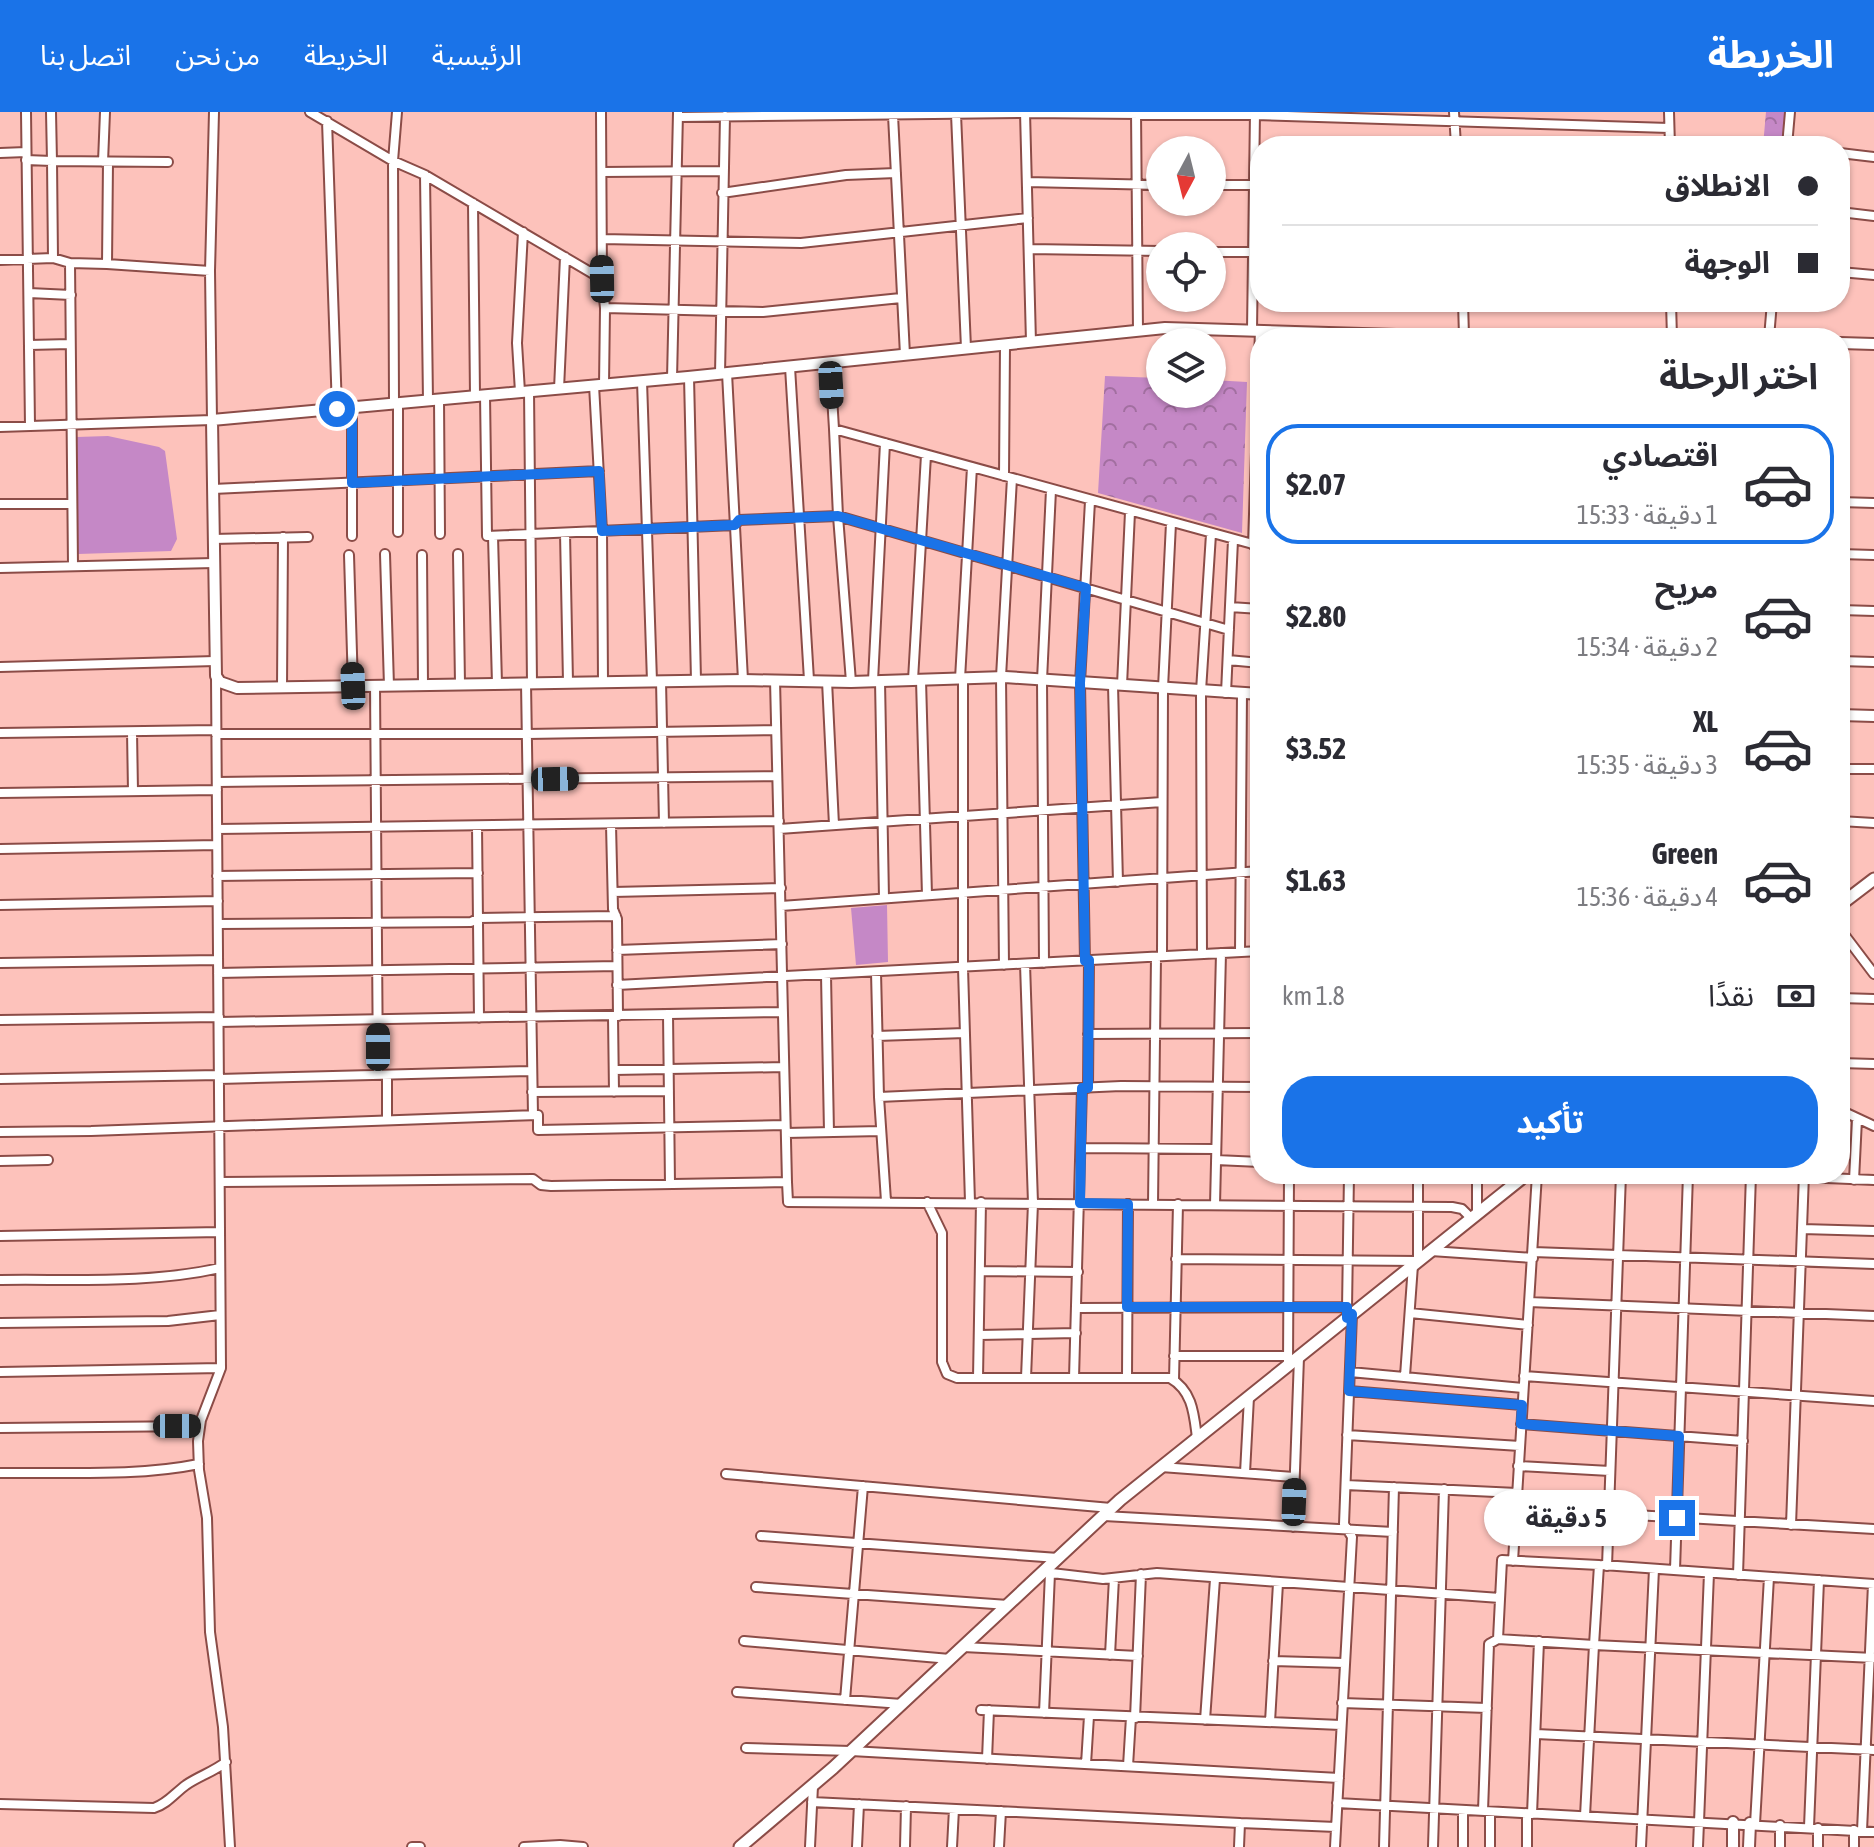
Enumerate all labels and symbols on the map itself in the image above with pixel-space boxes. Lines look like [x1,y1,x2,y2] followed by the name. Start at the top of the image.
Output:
[1146,136,1226,216] north arrow
[590,255,614,303] car
[818,360,844,410] car
[319,391,355,427] route start
[340,662,366,710] car
[531,767,579,791] car
[366,1023,390,1071] car
[153,1414,201,1438] car
[1281,1478,1307,1526] car
[1485,1490,1649,1546] callout: 5 دقيقة
[1659,1500,1695,1536] route end

